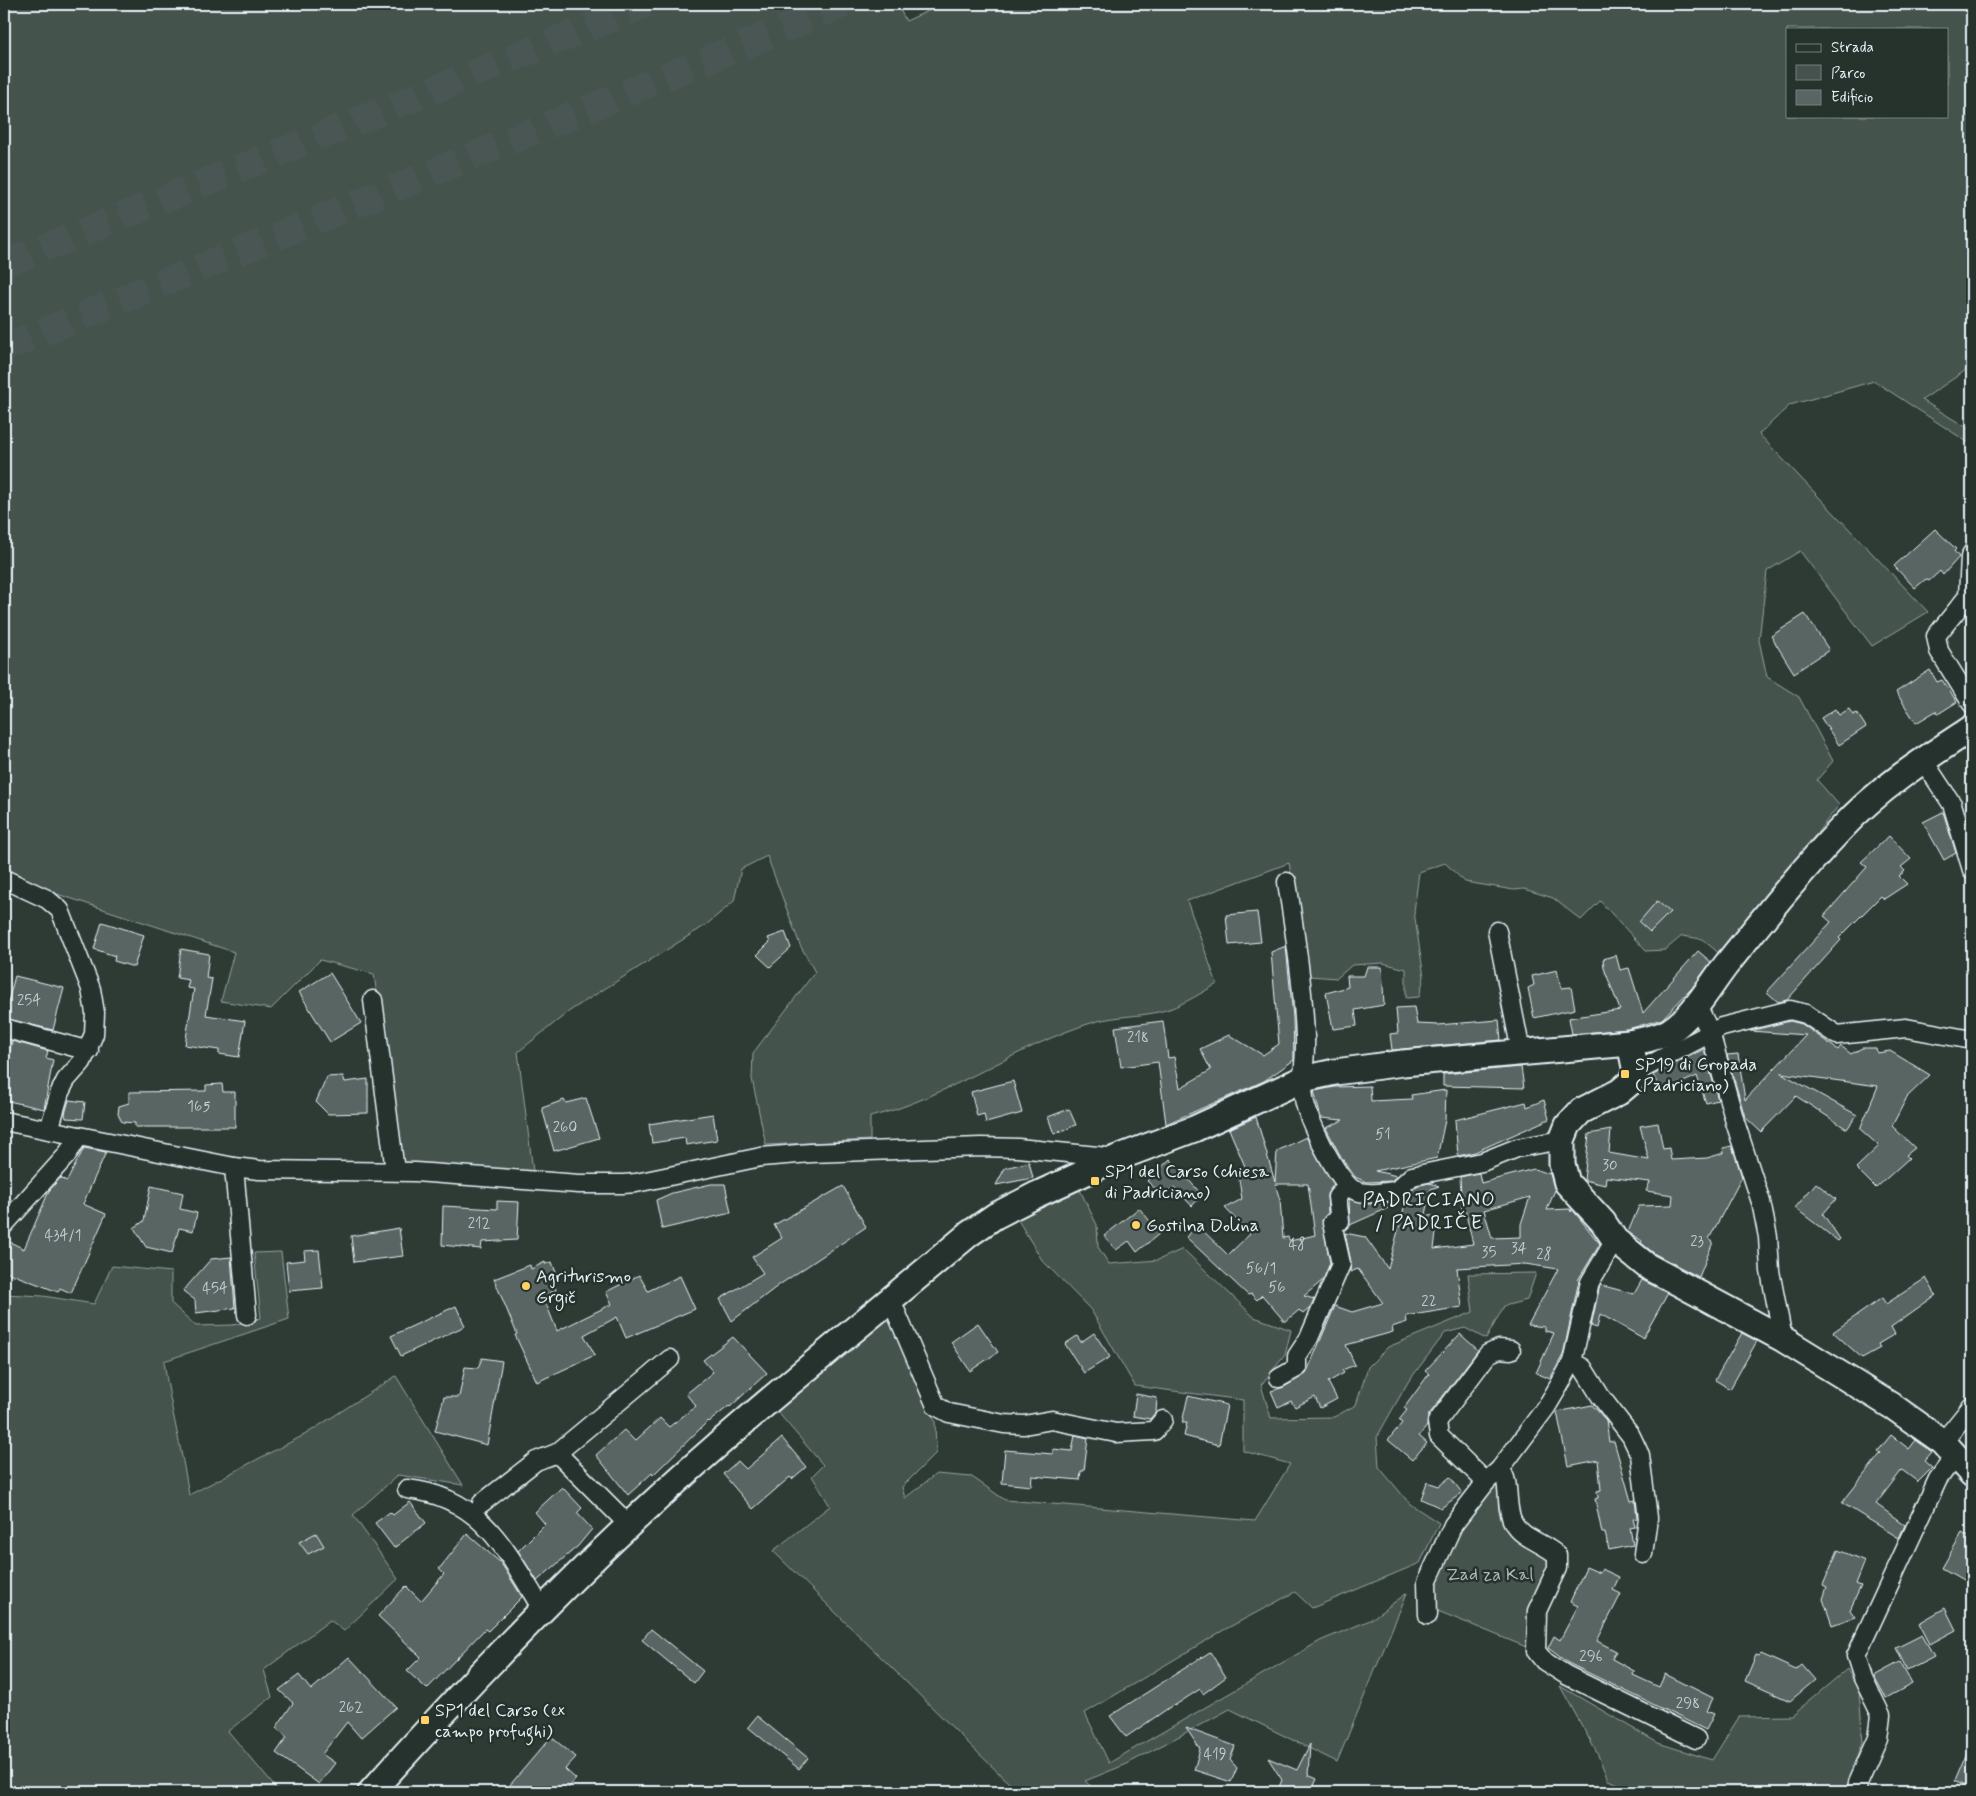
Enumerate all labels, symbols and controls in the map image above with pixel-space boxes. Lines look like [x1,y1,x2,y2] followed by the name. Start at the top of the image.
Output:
[1786,28,1948,118] legend
[1831,38,1874,58] text: Strada
[1831,64,1865,84] text: Parco
[1831,88,1873,108] text: Edificio
[17,991,41,1011] house number: 254
[1127,1028,1149,1048] house number: 218
[1635,1053,1757,1098] place label: SP19 di Gropada (Padriciano)
[1619,1068,1631,1080] marker: SP19 di Gropada (Padriciano)
[187,1097,211,1117] house number: 165
[553,1118,577,1138] house number: 260
[1375,1125,1391,1145] house number: 51
[1602,1156,1618,1176] house number: 30
[1105,1160,1269,1205] place label: SP1 del Carso (chiesa di Padriciano)
[1089,1175,1101,1187] marker: SP1 del Carso (chiesa di Padriciano)
[1362,1187,1496,1237] district label: PADRICIANO / PADRIČE
[468,1214,490,1234] house number: 212
[1146,1214,1259,1238] place label: Gostilna Dolina
[1130,1219,1142,1231] marker: Gostilna Dolina
[44,1226,82,1246] house number: 434/1
[1690,1232,1704,1252] house number: 23
[1289,1235,1305,1255] house number: 48
[1511,1239,1527,1259] house number: 34
[1482,1243,1496,1263] house number: 35
[1536,1245,1552,1265] house number: 28
[1246,1259,1276,1279] house number: 56/1
[536,1265,631,1311] place label: Agriturismo Grgič
[1268,1278,1286,1298] house number: 56
[202,1279,228,1299] house number: 454
[520,1280,532,1292] marker: Agriturismo Grgič
[1421,1292,1437,1312] house number: 22
[1446,1563,1534,1587] park label: Zad za Kal
[1579,1647,1603,1667] house number: 296
[1676,1694,1700,1714] house number: 298
[339,1698,363,1718] house number: 262
[435,1699,565,1746] place label: SP1 del Carso (ex campo profughi)
[419,1714,431,1726] marker: SP1 del Carso (ex campo profughi)
[1203,1745,1227,1765] house number: 419

